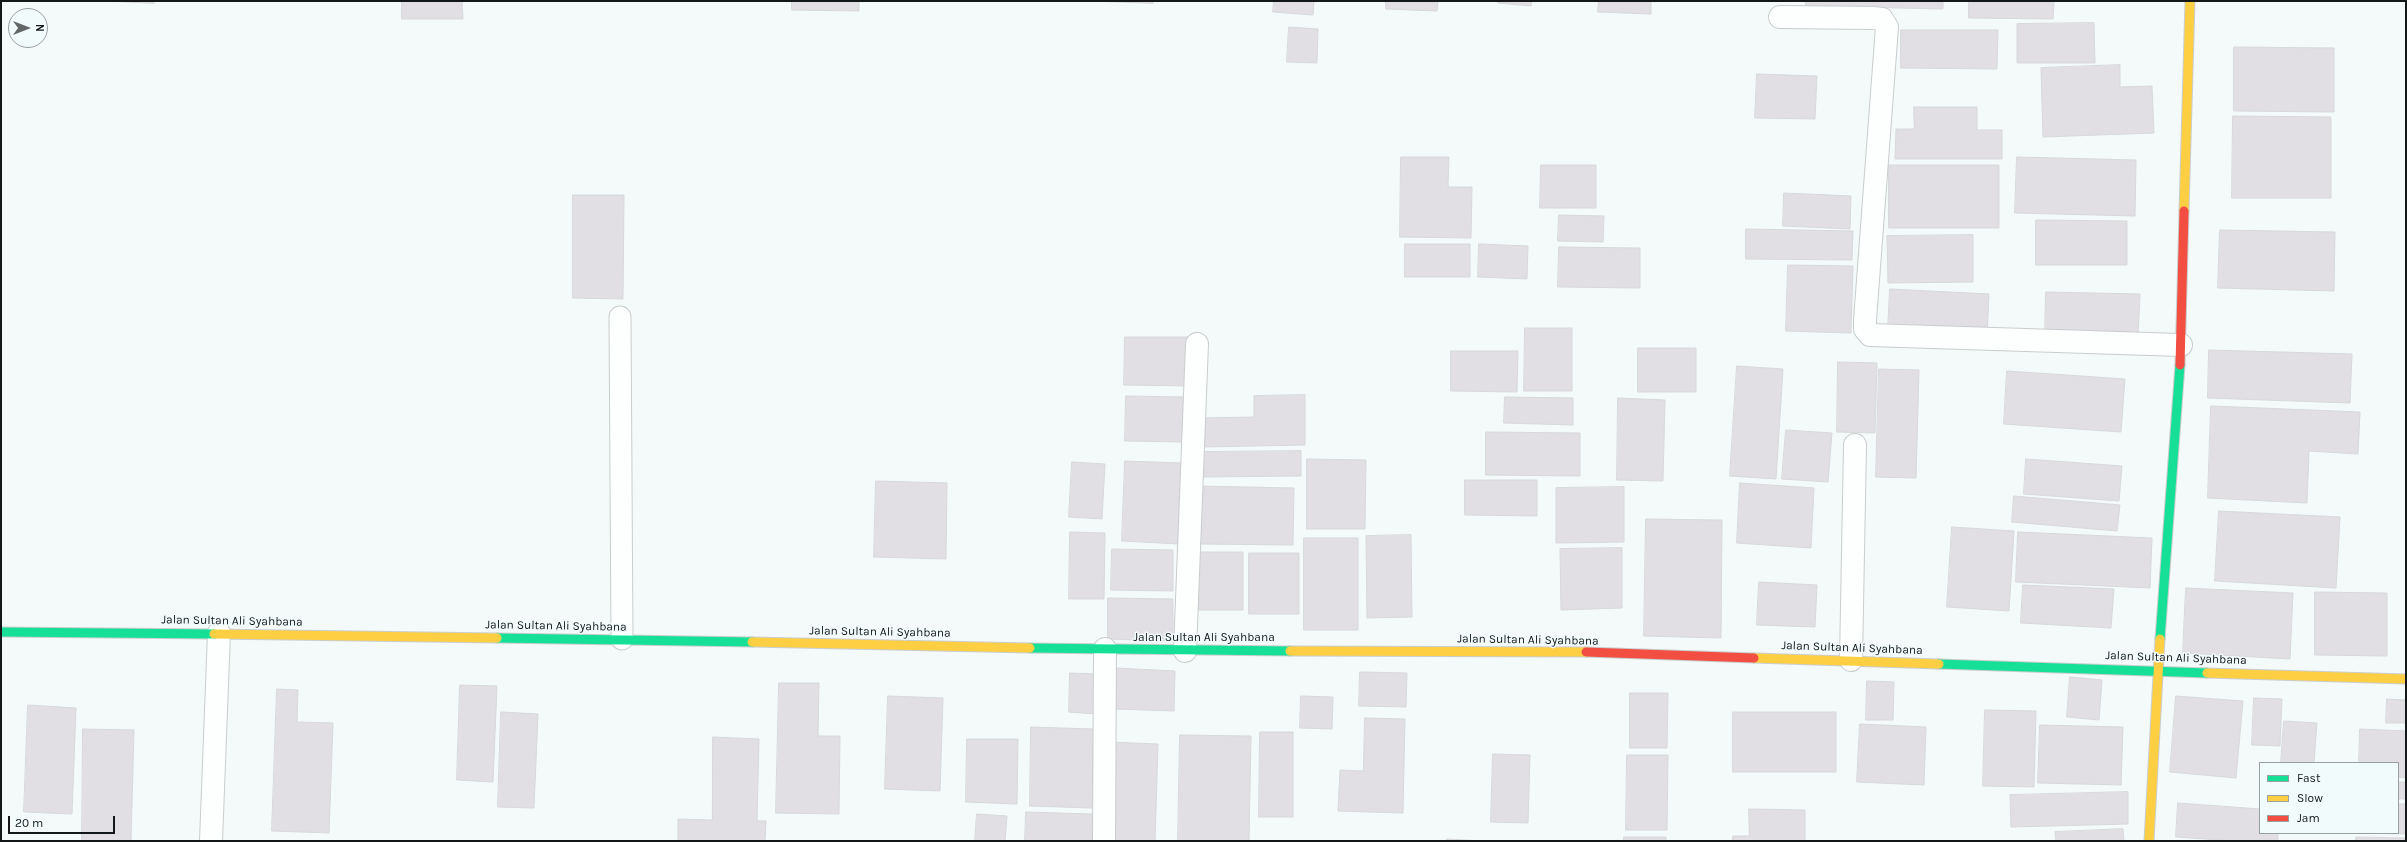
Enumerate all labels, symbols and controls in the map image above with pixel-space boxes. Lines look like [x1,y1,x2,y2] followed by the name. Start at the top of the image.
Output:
[8,8,48,48] north arrow
[33,24,46,32] text: N
[161,613,303,629] street label: Jalan Sultan Ali Syahbana
[485,618,627,634] street label: Jalan Sultan Ali Syahbana
[809,624,951,640] street label: Jalan Sultan Ali Syahbana
[1133,631,1275,645] street label: Jalan Sultan Ali Syahbana
[1457,632,1599,648] street label: Jalan Sultan Ali Syahbana
[1781,638,1923,658] street label: Jalan Sultan Ali Syahbana
[2105,648,2247,668] street label: Jalan Sultan Ali Syahbana
[2259,762,2399,834] legend
[2297,771,2320,785] text: Fast
[2297,791,2323,805] text: Slow
[10,808,117,834] scale bar
[2297,811,2320,825] text: Jam
[15,816,43,830] text: 20 m

